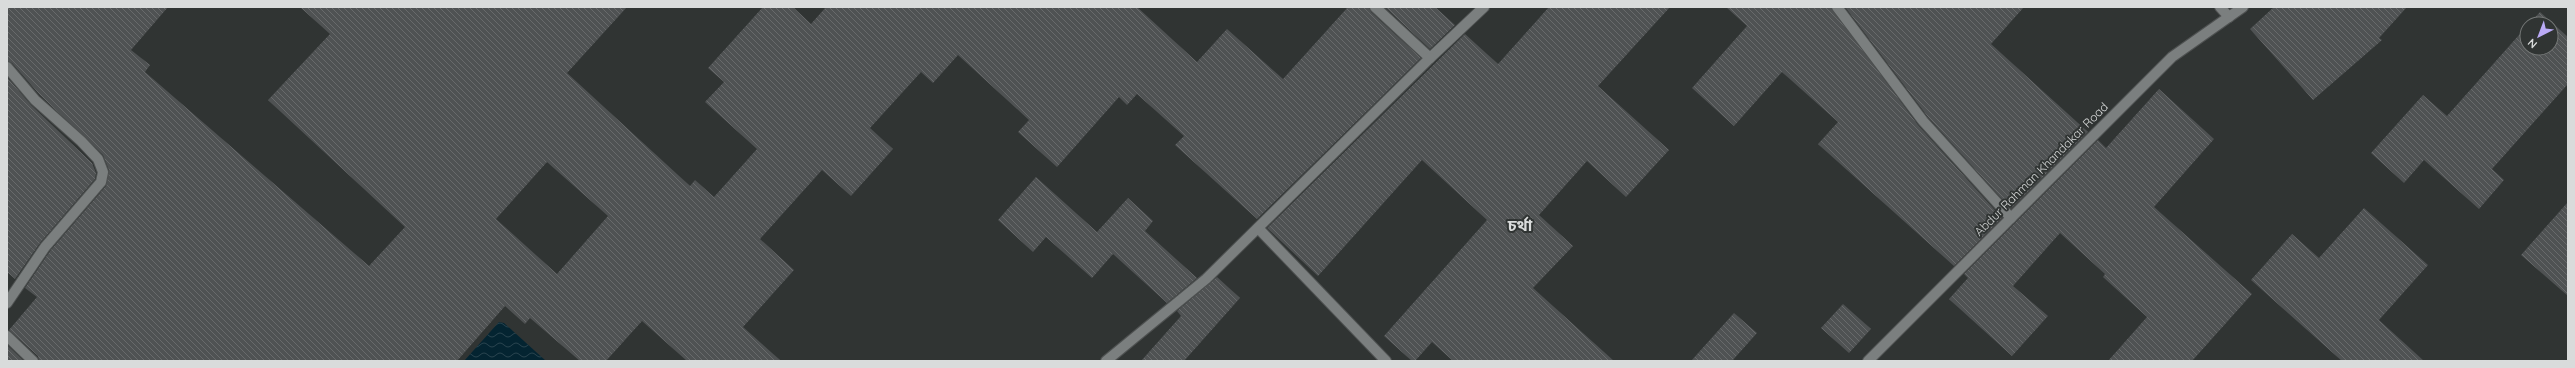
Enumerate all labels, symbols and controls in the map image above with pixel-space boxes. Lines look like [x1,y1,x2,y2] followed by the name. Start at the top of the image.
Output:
[2519,16,2559,56] north arrow
[2525,36,2540,51] text: N
[1971,99,2111,239] street label: Abdur Rahman Khandakar Road
[1507,215,1533,235] district label: চর্থা

